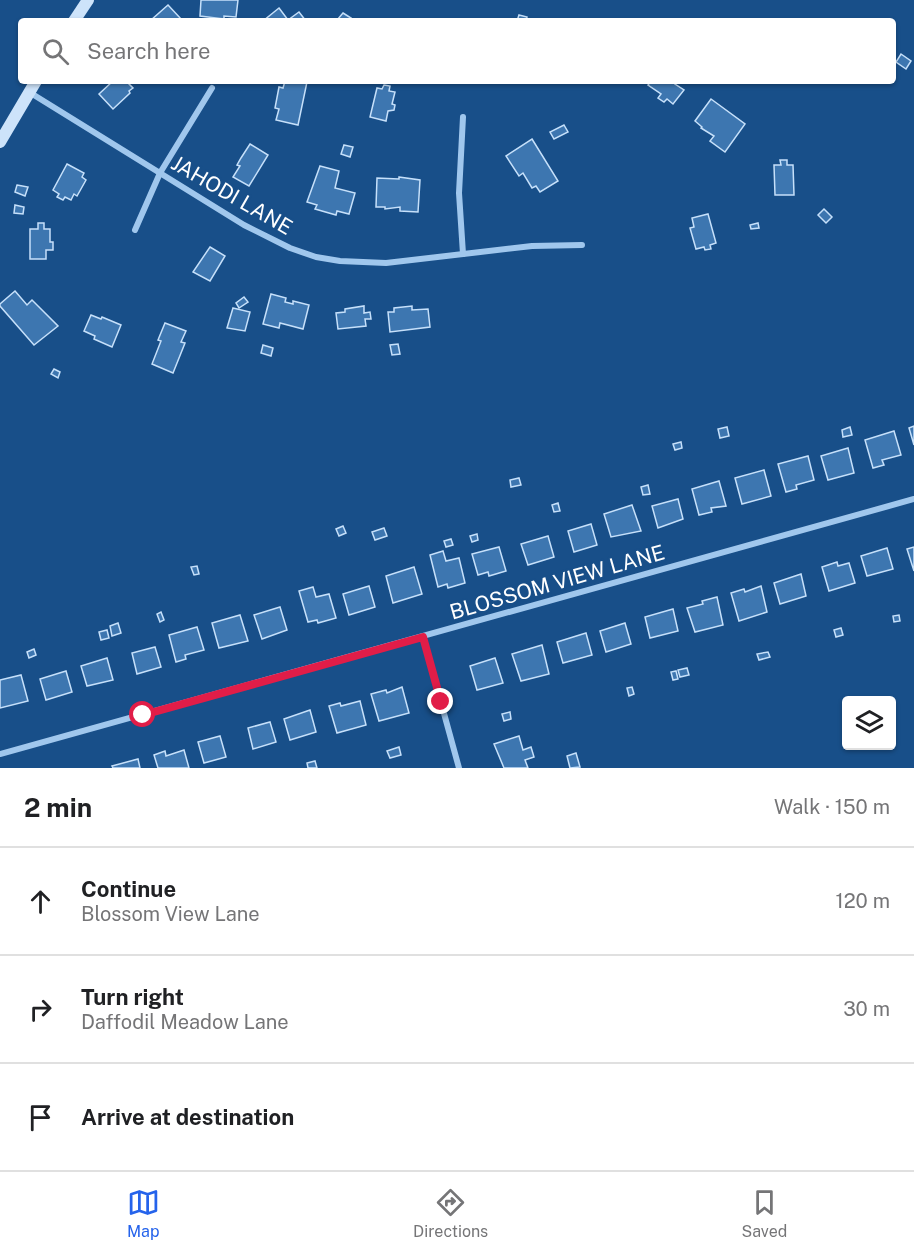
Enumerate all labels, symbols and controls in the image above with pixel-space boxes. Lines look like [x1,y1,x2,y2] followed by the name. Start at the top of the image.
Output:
[18,18,896,84] search box
[39,35,72,68] icon: search
[87,38,211,64] text: Search here
[167,150,297,240] street label: JAHODI LANE
[447,539,667,625] street label: BLOSSOM VIEW LANE
[427,688,453,714] route end
[842,696,896,750] map controls
[842,696,896,750] button: layers
[129,701,155,727] route start
[24,792,92,823] text: 2 min
[774,795,890,819] text: Walk · 150 m
[81,876,176,902] text: Continue
[24,885,57,918] icon: ahead
[836,889,890,913] text: 120 m
[81,902,260,926] text: Blossom View Lane
[81,984,184,1010] text: Turn right
[24,993,57,1026] icon: right
[843,997,890,1021] text: 30 m
[81,1010,289,1034] text: Daffodil Meadow Lane
[24,1101,57,1134] icon: arrive
[81,1104,294,1130] text: Arrive at destination
[127,1186,160,1241] tab: Map
[413,1186,488,1241] tab: Directions
[742,1186,787,1241] tab: Saved

